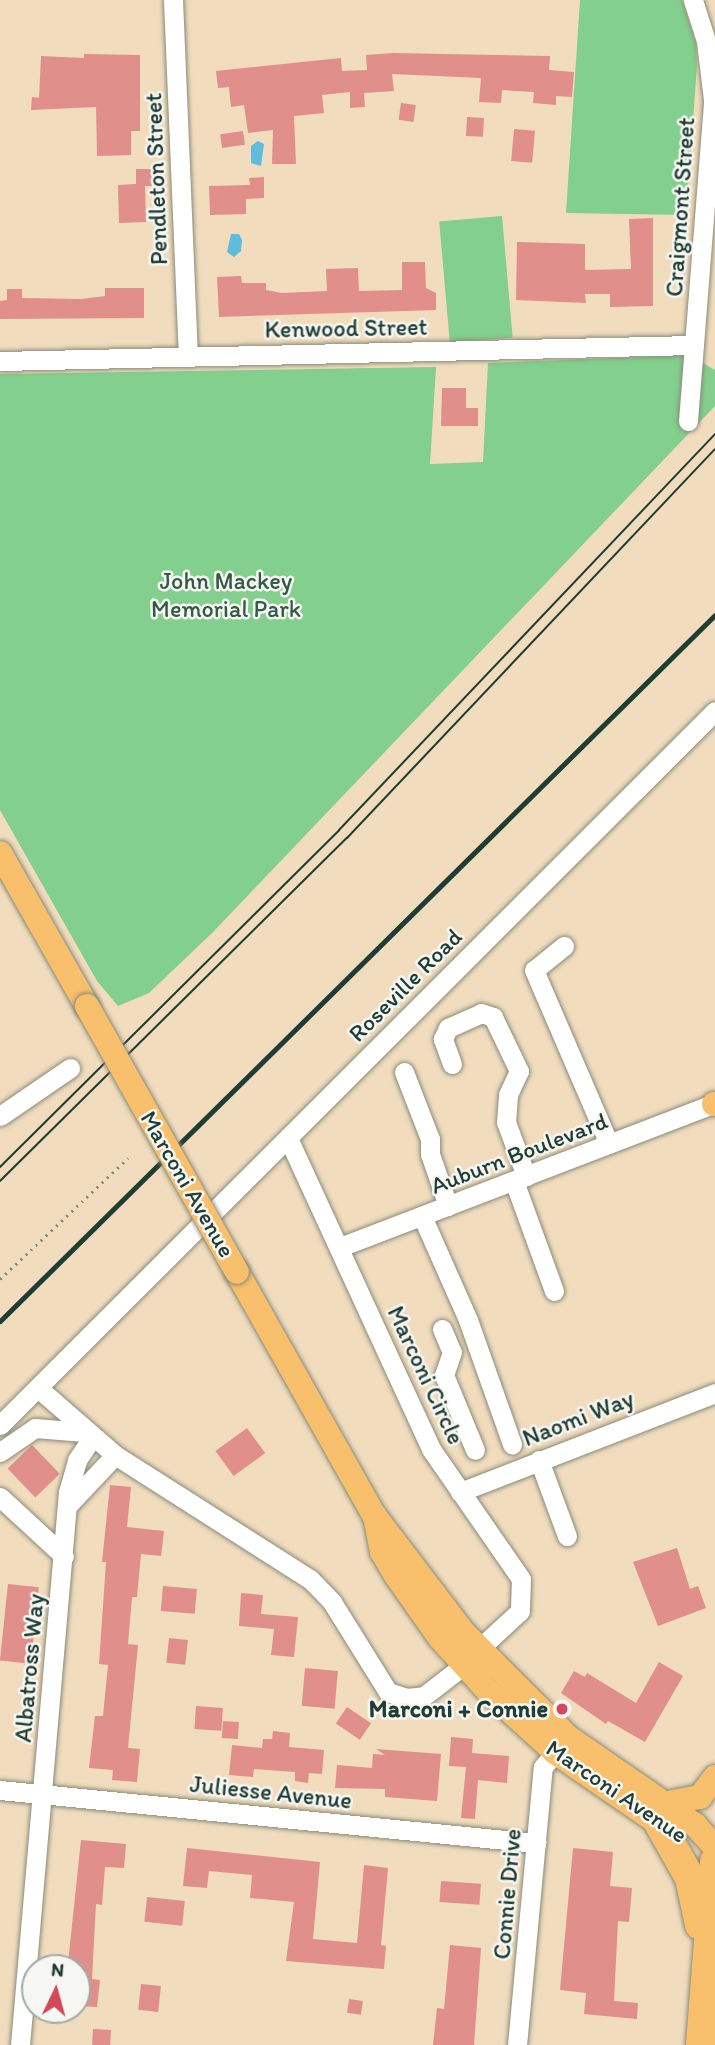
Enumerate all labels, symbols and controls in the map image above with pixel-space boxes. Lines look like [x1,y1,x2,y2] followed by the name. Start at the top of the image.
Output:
[139,93,173,265] street label: Pendleton Street
[659,117,701,297] street label: Craigmont Street
[264,312,428,344] street label: Kenwood Street
[151,567,301,623] park label: John Mackey Memorial Park
[342,922,468,1048] street label: Roseville Road
[134,1106,242,1262] street label: Marconi Avenue
[426,1106,612,1200] street label: Auburn Boulevard
[381,1301,471,1449] street label: Marconi Circle
[519,1384,637,1452] street label: Naomi Way
[8,1593,50,1743] street label: Albatross Way
[369,1695,548,1723] place label: Marconi + Connie
[554,1701,570,1717] marker: Marconi + Connie
[541,1733,693,1849] street label: Marconi Avenue
[189,1769,353,1815] street label: Juliesse Avenue
[487,1827,527,1961] street label: Connie Drive
[21,1954,91,2024] north arrow
[50,1958,65,1982] text: N

